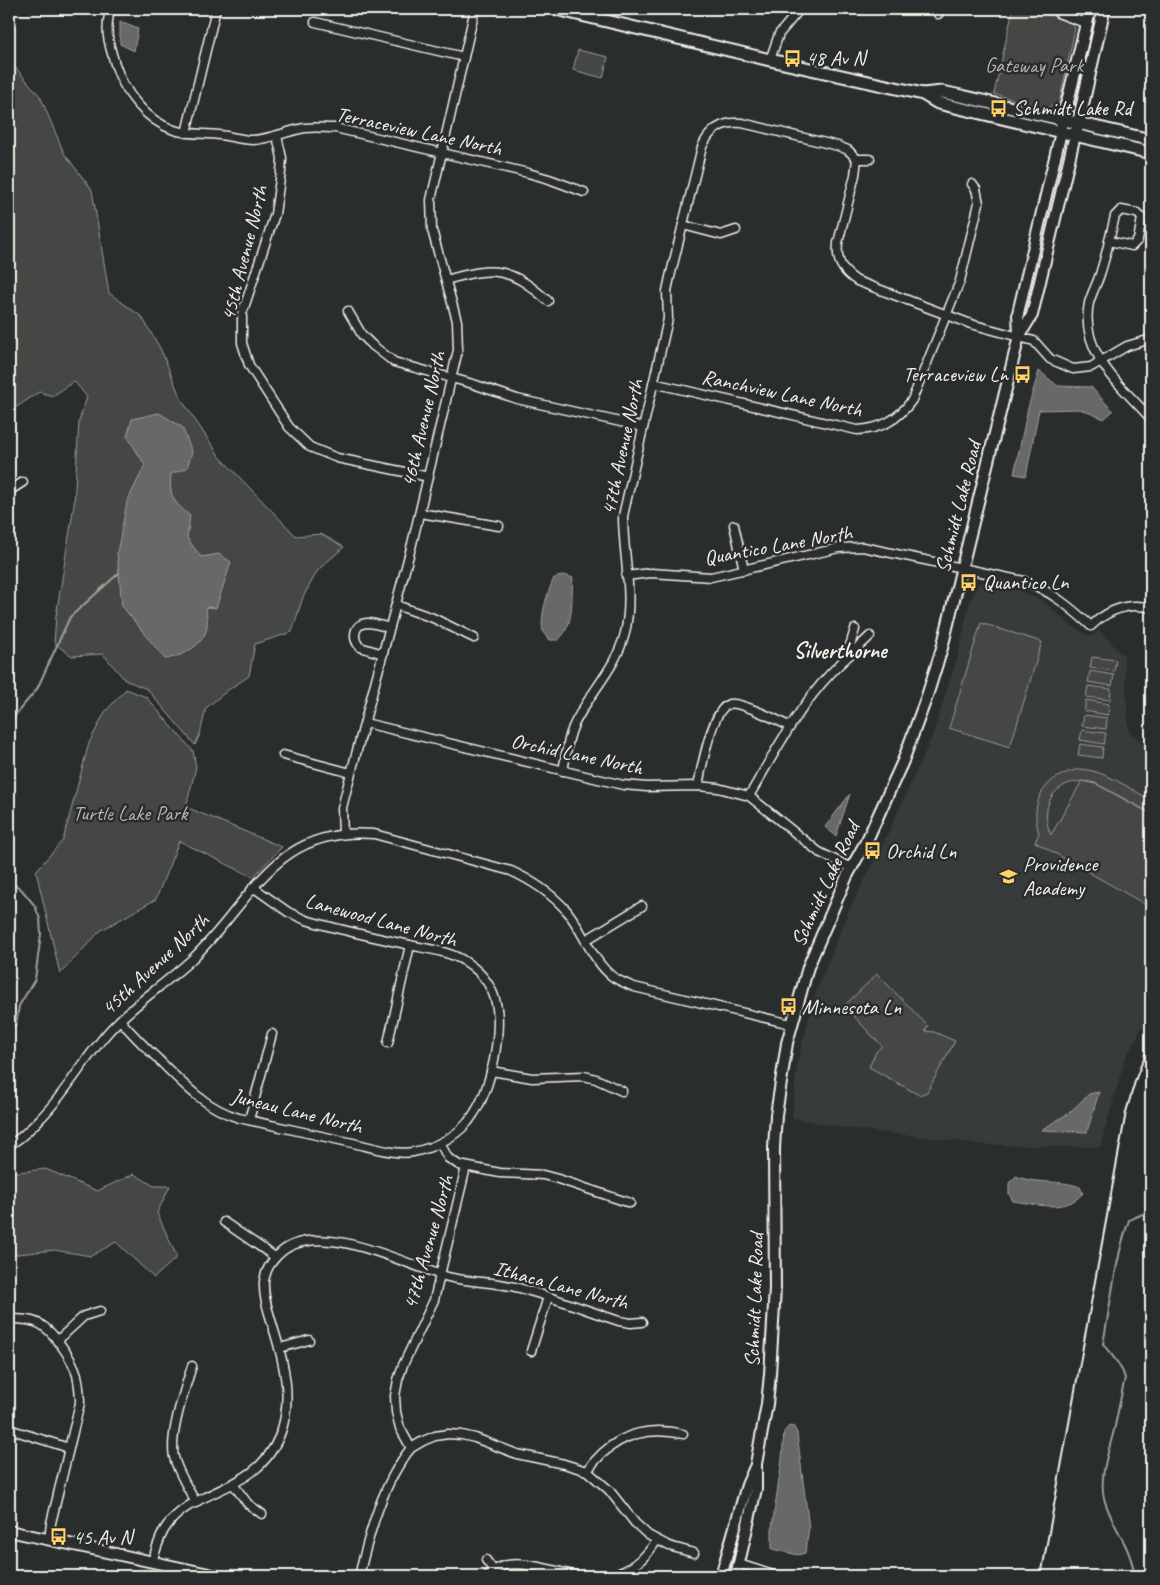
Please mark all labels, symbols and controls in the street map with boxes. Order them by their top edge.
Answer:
place label: 48 Av N [806,45,868,71]
bus stop icon: 48 Av N [782,48,802,68]
park label: Gateway Park [985,52,1084,78]
place label: Schmidt Lake Rd [1013,95,1135,121]
bus stop icon: Schmidt Lake Rd [989,98,1009,118]
street label: Terraceview Lane North [334,101,505,161]
street label: 45th Avenue North [215,182,274,323]
street label: 46th Avenue North [395,348,451,489]
place label: Terraceview Ln [903,361,1010,387]
street label: Ranchview Lane North [700,363,865,423]
bus stop icon: Terraceview Ln [1012,364,1032,384]
street label: 47th Avenue North [595,376,649,517]
street label: Schmidt Lake Road [929,435,988,575]
street label: Quantico Lane North [702,519,855,571]
place label: Quantico Ln [983,569,1069,595]
bus stop icon: Quantico Ln [959,572,979,592]
district label: Silverthorne [794,637,889,665]
street label: Orchid Lane North [509,727,647,781]
park label: Turtle Lake Park [72,800,189,826]
street label: Schmidt Lake Road [785,814,867,950]
place label: Orchid Ln [886,838,957,864]
bus stop icon: Orchid Ln [862,841,882,861]
place label: Providence Academy [1023,851,1099,901]
school or university icon: Providence Academy [999,866,1019,886]
street label: Lanewood Lane North [302,887,461,953]
street label: 45th Avenue North [96,907,215,1021]
place label: Minnesota Ln [802,994,902,1020]
bus stop icon: Minnesota Ln [778,997,798,1017]
street label: Juneau Lane North [228,1082,366,1140]
street label: 47th Avenue North [396,1171,460,1312]
street label: Schmidt Lake Road [739,1229,769,1368]
street label: Ithaca Lane North [491,1255,632,1316]
place label: 45 Av N [73,1524,135,1550]
bus stop icon: 45 Av N [49,1527,69,1547]

